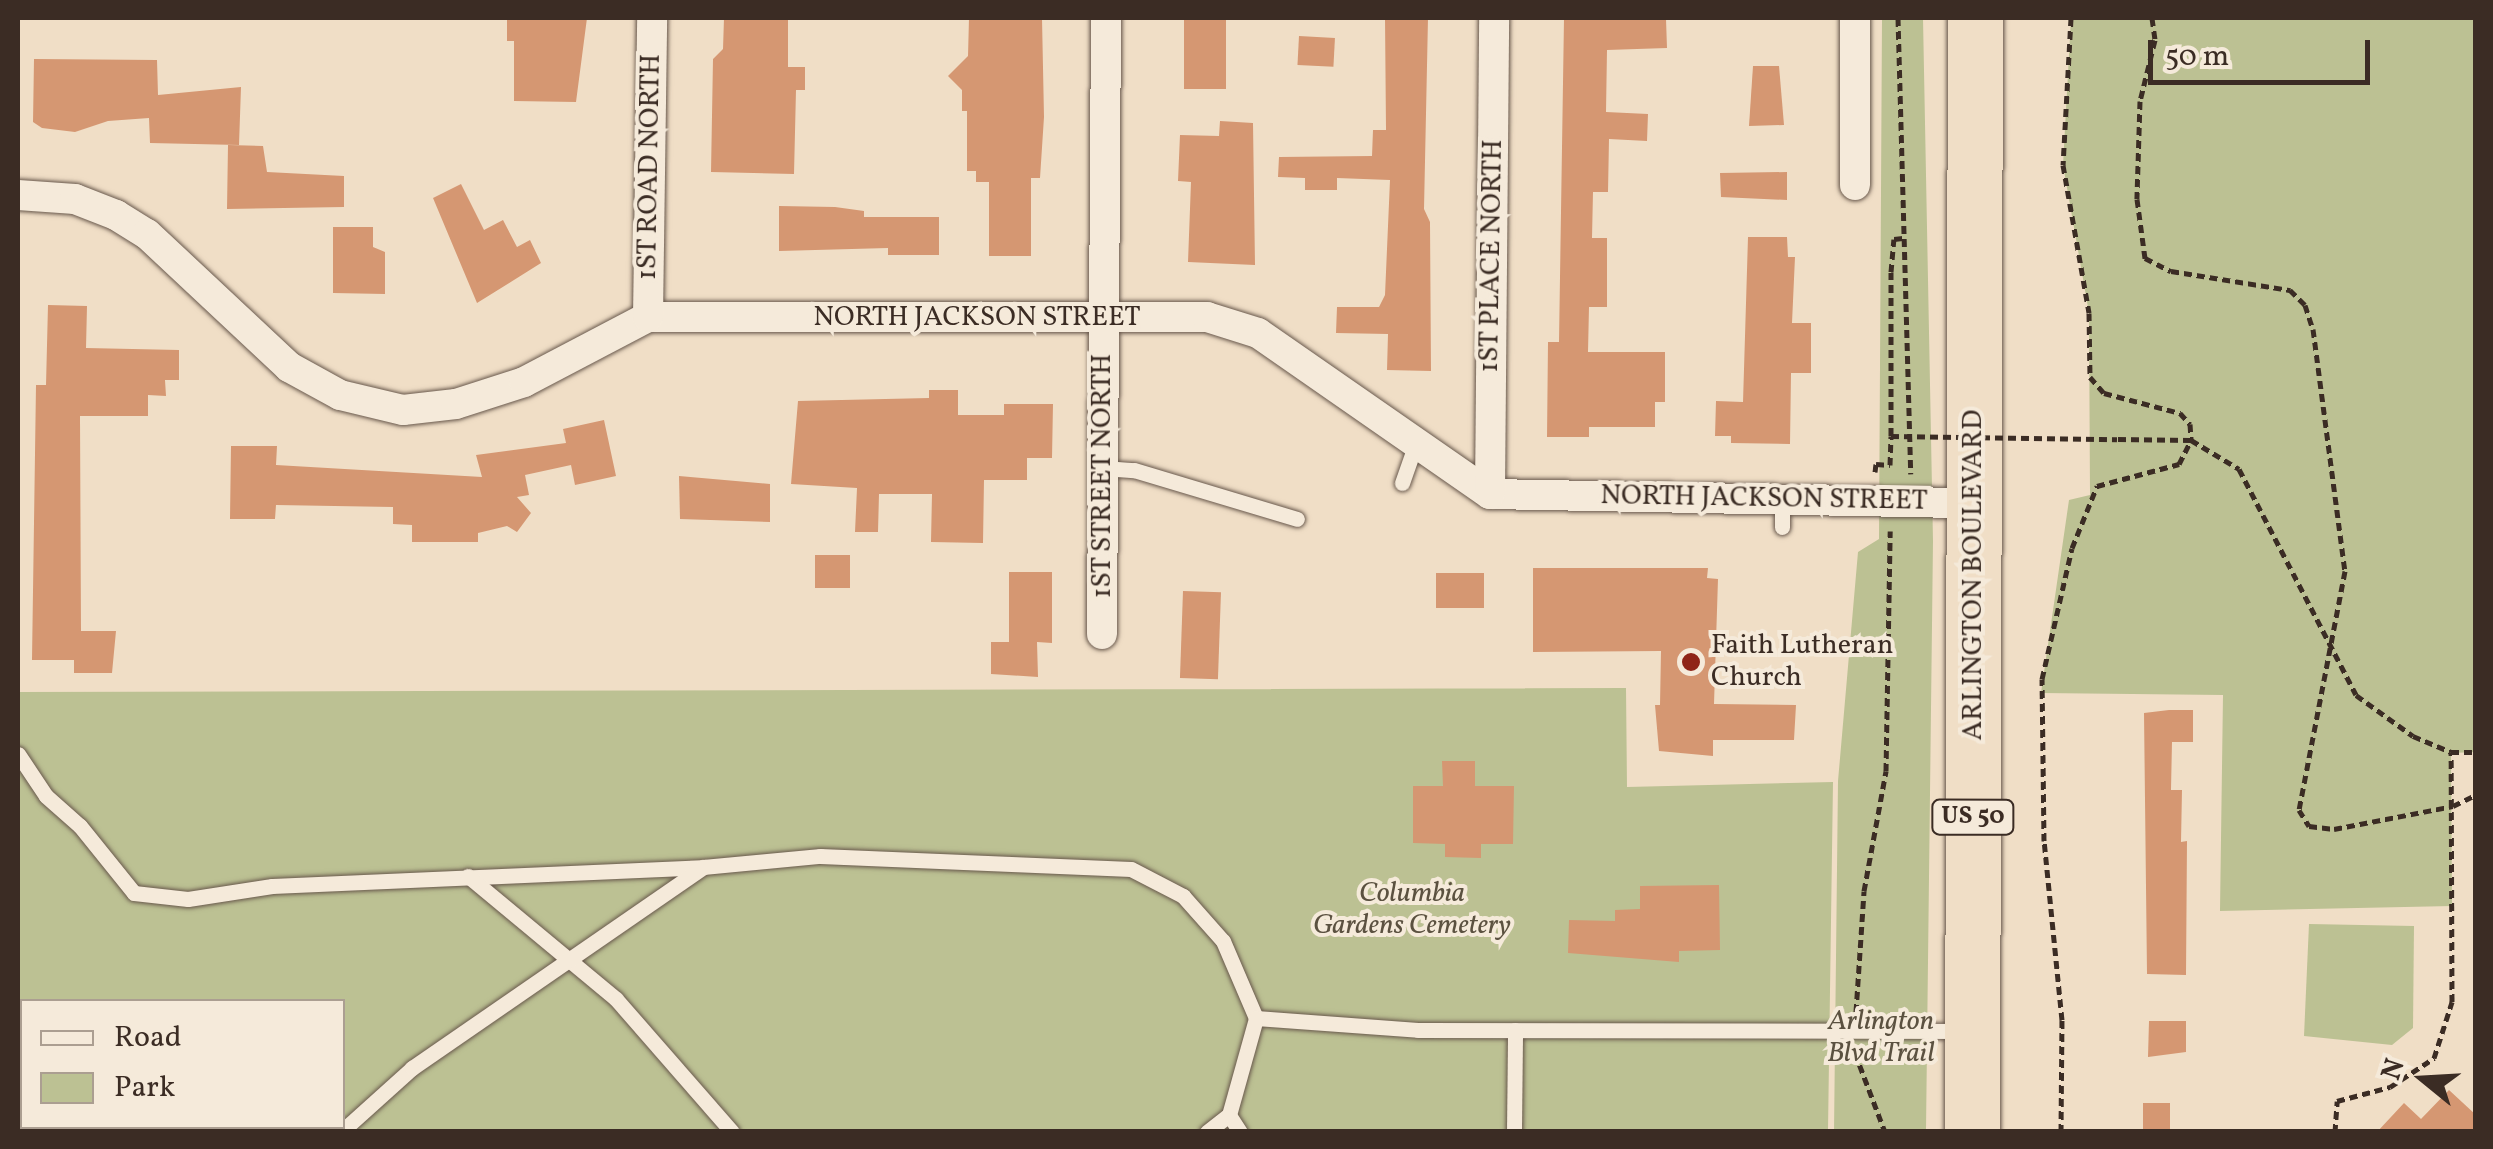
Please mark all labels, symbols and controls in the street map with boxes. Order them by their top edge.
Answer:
scale bar [2153,20,2376,82]
text: 50 m [2165,36,2229,78]
street label: 1ST ROAD NORTH [631,53,669,281]
street label: 1ST PLACE NORTH [1473,139,1511,373]
street label: NORTH JACKSON STREET [813,301,1141,335]
street label: 1ST STREET NORTH [1086,353,1120,599]
street label: ARLINGTON BOULEVARD [1957,409,1991,741]
street label: NORTH JACKSON STREET [1600,479,1928,519]
place label: Faith Lutheran Church [1711,629,1893,695]
marker: Faith Lutheran Church [1680,651,1702,673]
road number: US 50 [1930,797,2016,837]
park label: Columbia Gardens Cemetery [1313,877,1511,943]
legend [20,999,345,1129]
park label: Arlington Blvd Trail [1827,1005,1935,1071]
text: Road [114,1017,182,1059]
north arrow [2373,1029,2473,1129]
text: N [2372,1054,2416,1085]
text: Park [114,1067,175,1109]

